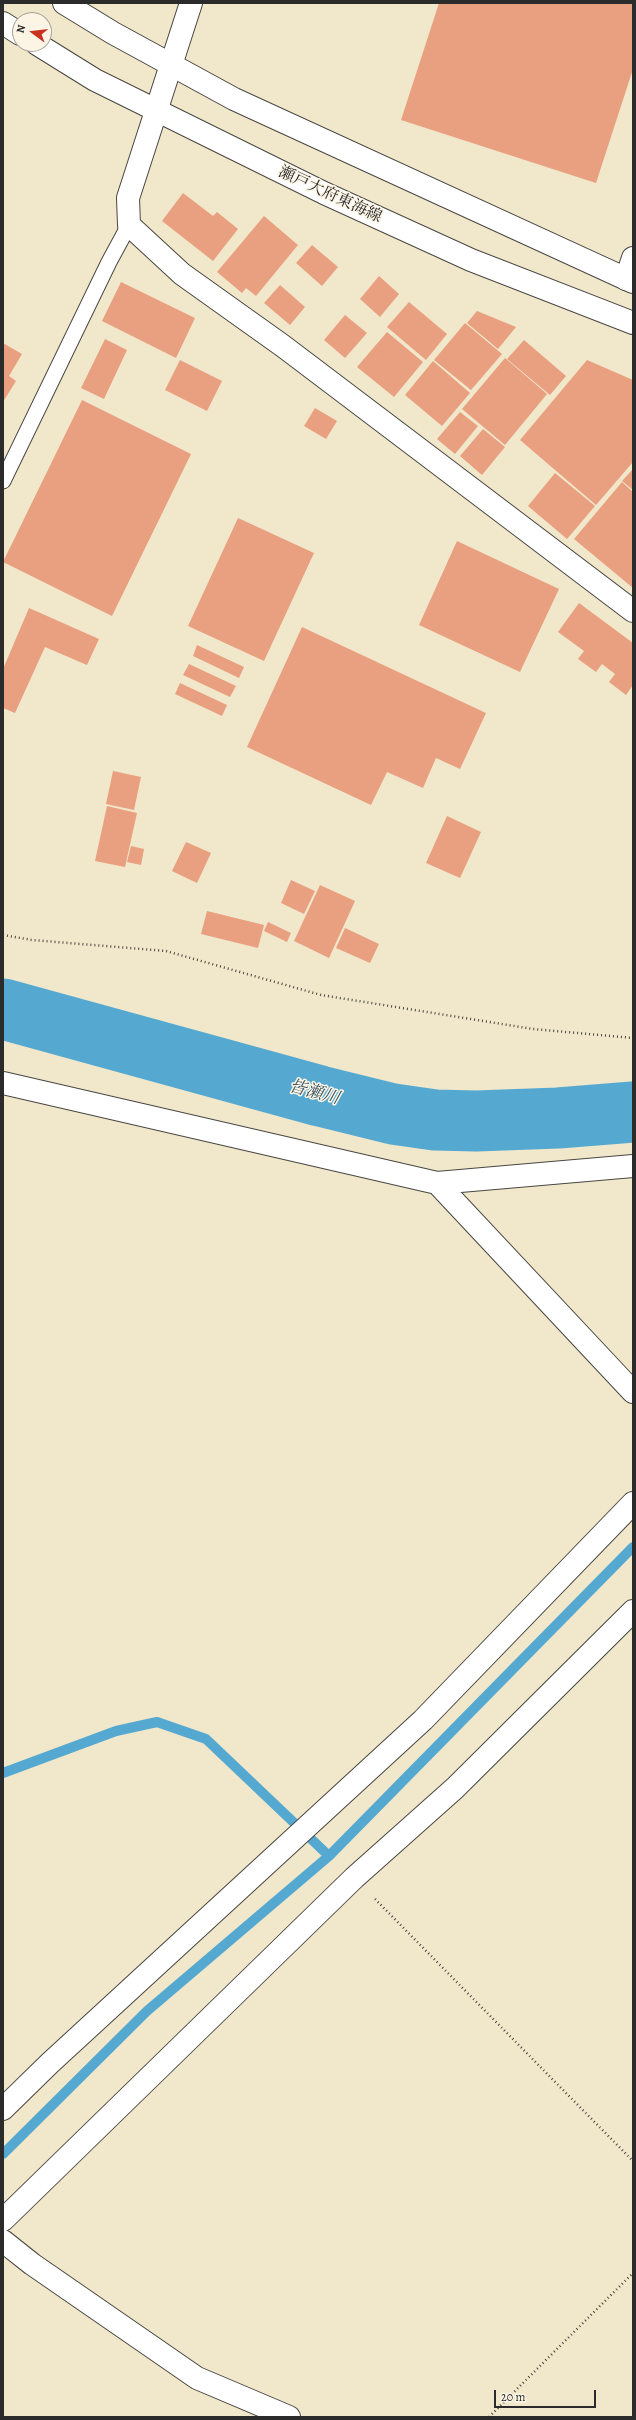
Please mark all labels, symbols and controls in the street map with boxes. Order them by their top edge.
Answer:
north arrow [12,12,52,52]
text: N [13,23,29,35]
street label: 瀬戸大府東海線 [275,163,385,227]
water label: 皆瀬川 [287,1077,341,1109]
scale bar [496,2382,598,2408]
text: 20 m [501,2389,525,2405]

